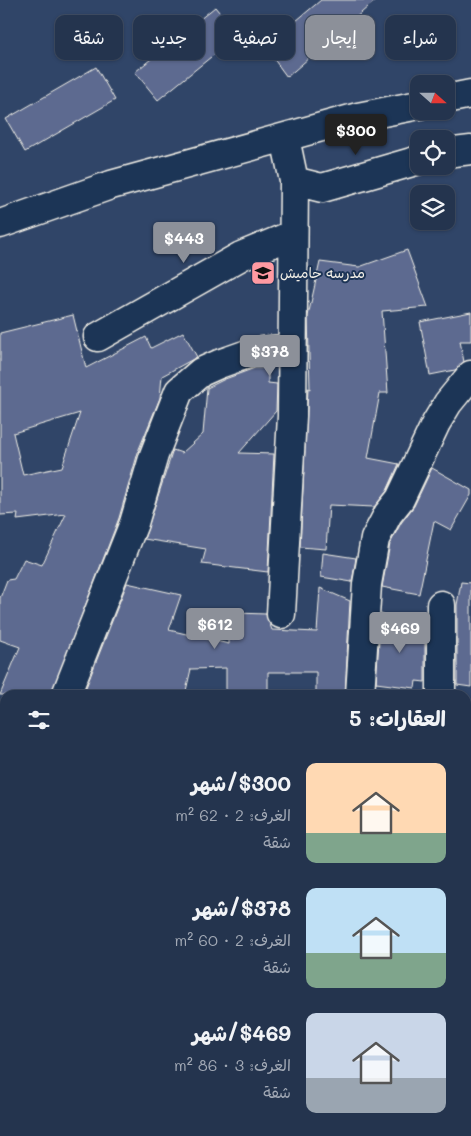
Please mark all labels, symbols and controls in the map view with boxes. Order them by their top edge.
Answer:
chip: شقة [55,15,123,60]
chip: جديد [133,15,205,60]
chip: تصفية [215,15,295,60]
chip: إيجار [305,15,375,60]
chip: شراء [385,15,456,60]
north arrow [410,75,455,120]
map controls [410,75,455,230]
pin: $300 [326,114,386,156]
text: $300 [336,119,376,140]
button: locate [410,130,455,175]
button: layers [410,185,455,230]
pin: $443 [154,222,214,264]
text: $443 [164,227,204,248]
school or university icon: مدرسه حاميش [250,260,276,286]
place label: مدرسه حاميش [280,263,365,282]
pin: $378 [240,334,300,377]
text: $378 [251,340,289,361]
pin: $612 [185,608,245,650]
pin: $469 [370,612,430,654]
text: $612 [197,613,233,634]
text: $469 [380,617,420,638]
text: العقارات: 5 [349,704,446,731]
icon: filters [25,706,53,734]
text: $300/شهر [191,769,291,796]
icon: home [346,783,406,843]
text: الغرف: 2 · 62 m² [175,804,291,825]
text: شقة [263,831,291,852]
text: $378/شهر [194,894,291,921]
icon: home [346,908,406,968]
text: الغرف: 2 · 60 m² [174,929,291,950]
text: شقة [263,956,291,977]
text: $469/شهر [192,1019,291,1046]
icon: home [346,1033,406,1093]
text: الغرف: 3 · 86 m² [174,1054,291,1075]
text: شقة [263,1081,291,1102]

